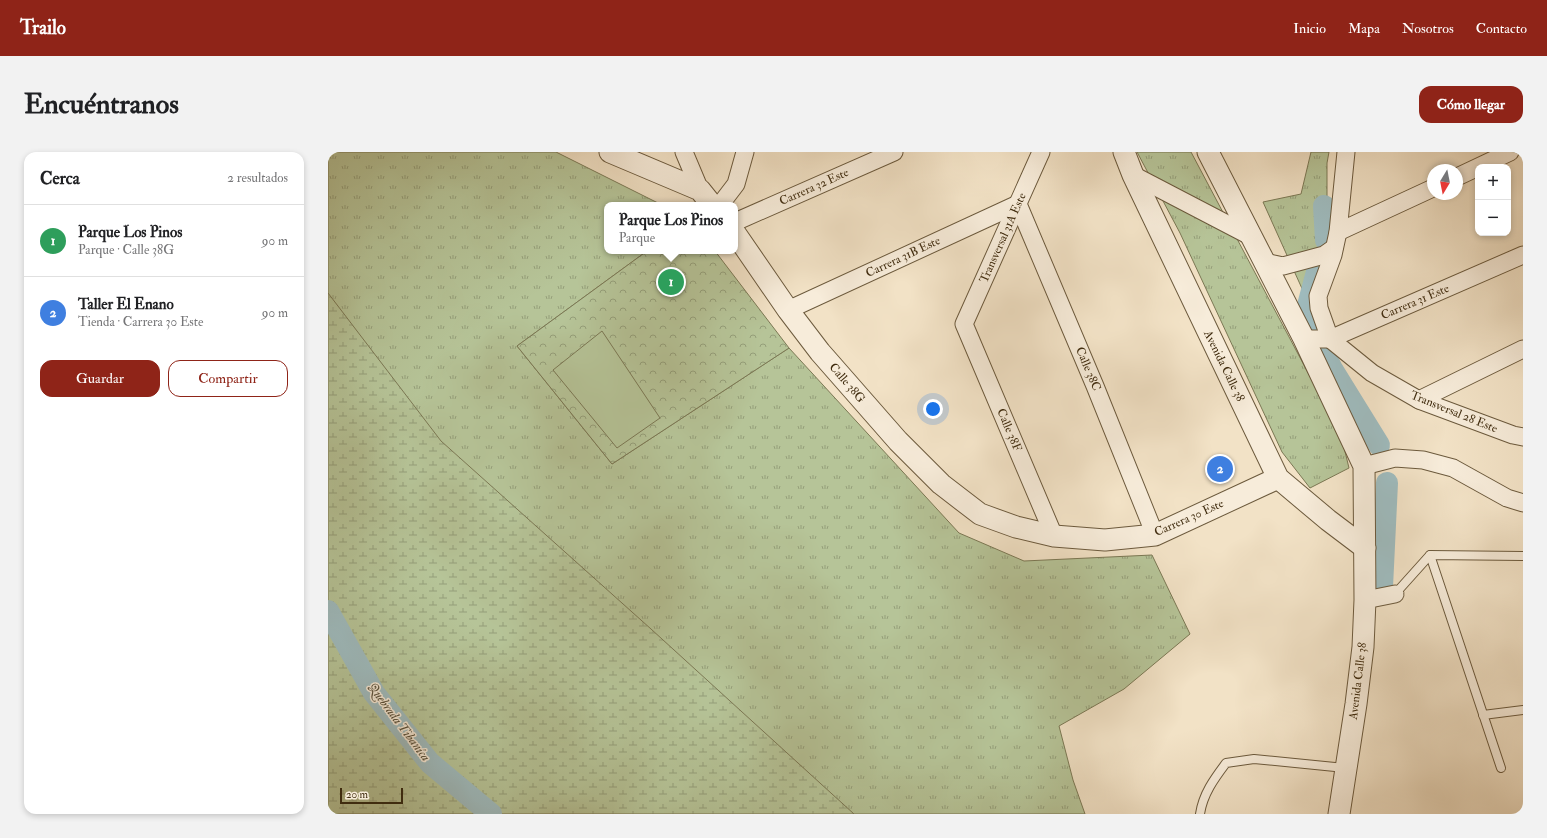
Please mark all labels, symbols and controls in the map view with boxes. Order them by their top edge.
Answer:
text: Trailo [20,16,66,40]
text: Inicio [1293,20,1326,37]
text: Mapa [1348,20,1380,37]
text: Nosotros [1402,20,1454,37]
text: Contacto [1476,20,1527,37]
button: Cómo llegar [1419,86,1523,123]
text: Encuéntranos [24,87,179,122]
north arrow [1427,164,1463,200]
map controls [1475,164,1511,236]
button: + [1475,164,1511,200]
street label: Carrera 32 Este [777,165,851,209]
text: Cerca [40,168,80,189]
text: 2 resultados [227,170,288,186]
street label: Transversal 31A Este [976,191,1030,285]
button: − [1475,200,1511,236]
popup [604,202,738,254]
text: Parque Los Pinos [619,211,723,230]
text: Parque Los Pinos [78,223,182,242]
text: Parque [619,230,655,246]
text: 1 [51,233,55,249]
text: 90 m [262,233,288,249]
street label: Carrera 31B Este [863,233,943,281]
text: Parque · Calle 38G [78,242,174,258]
pin: 1 [658,267,684,297]
street label: Carrera 31 Este [1379,281,1451,323]
text: Taller El Enano [78,295,174,314]
text: 2 [50,305,56,321]
text: 90 m [262,305,288,321]
text: Tienda · Carrera 30 Este [78,314,203,330]
street label: Avenida Calle 38 [1200,327,1248,405]
street label: Calle 38C [1072,345,1104,393]
button: Guardar [40,360,160,397]
button: Compartir [168,360,288,397]
street label: Calle 38G [826,360,868,406]
street label: Transversal 28 Este [1408,388,1500,436]
your location [923,399,943,419]
street label: Calle 38F [993,406,1025,454]
pin: 2 [1207,454,1233,484]
street label: Carrera 30 Este [1152,496,1226,540]
street label: Avenida Calle 38 [1346,641,1370,721]
water label: Quebrada Tibaníca [363,679,434,765]
scale bar [340,786,403,805]
text: 20 m [346,788,368,801]

